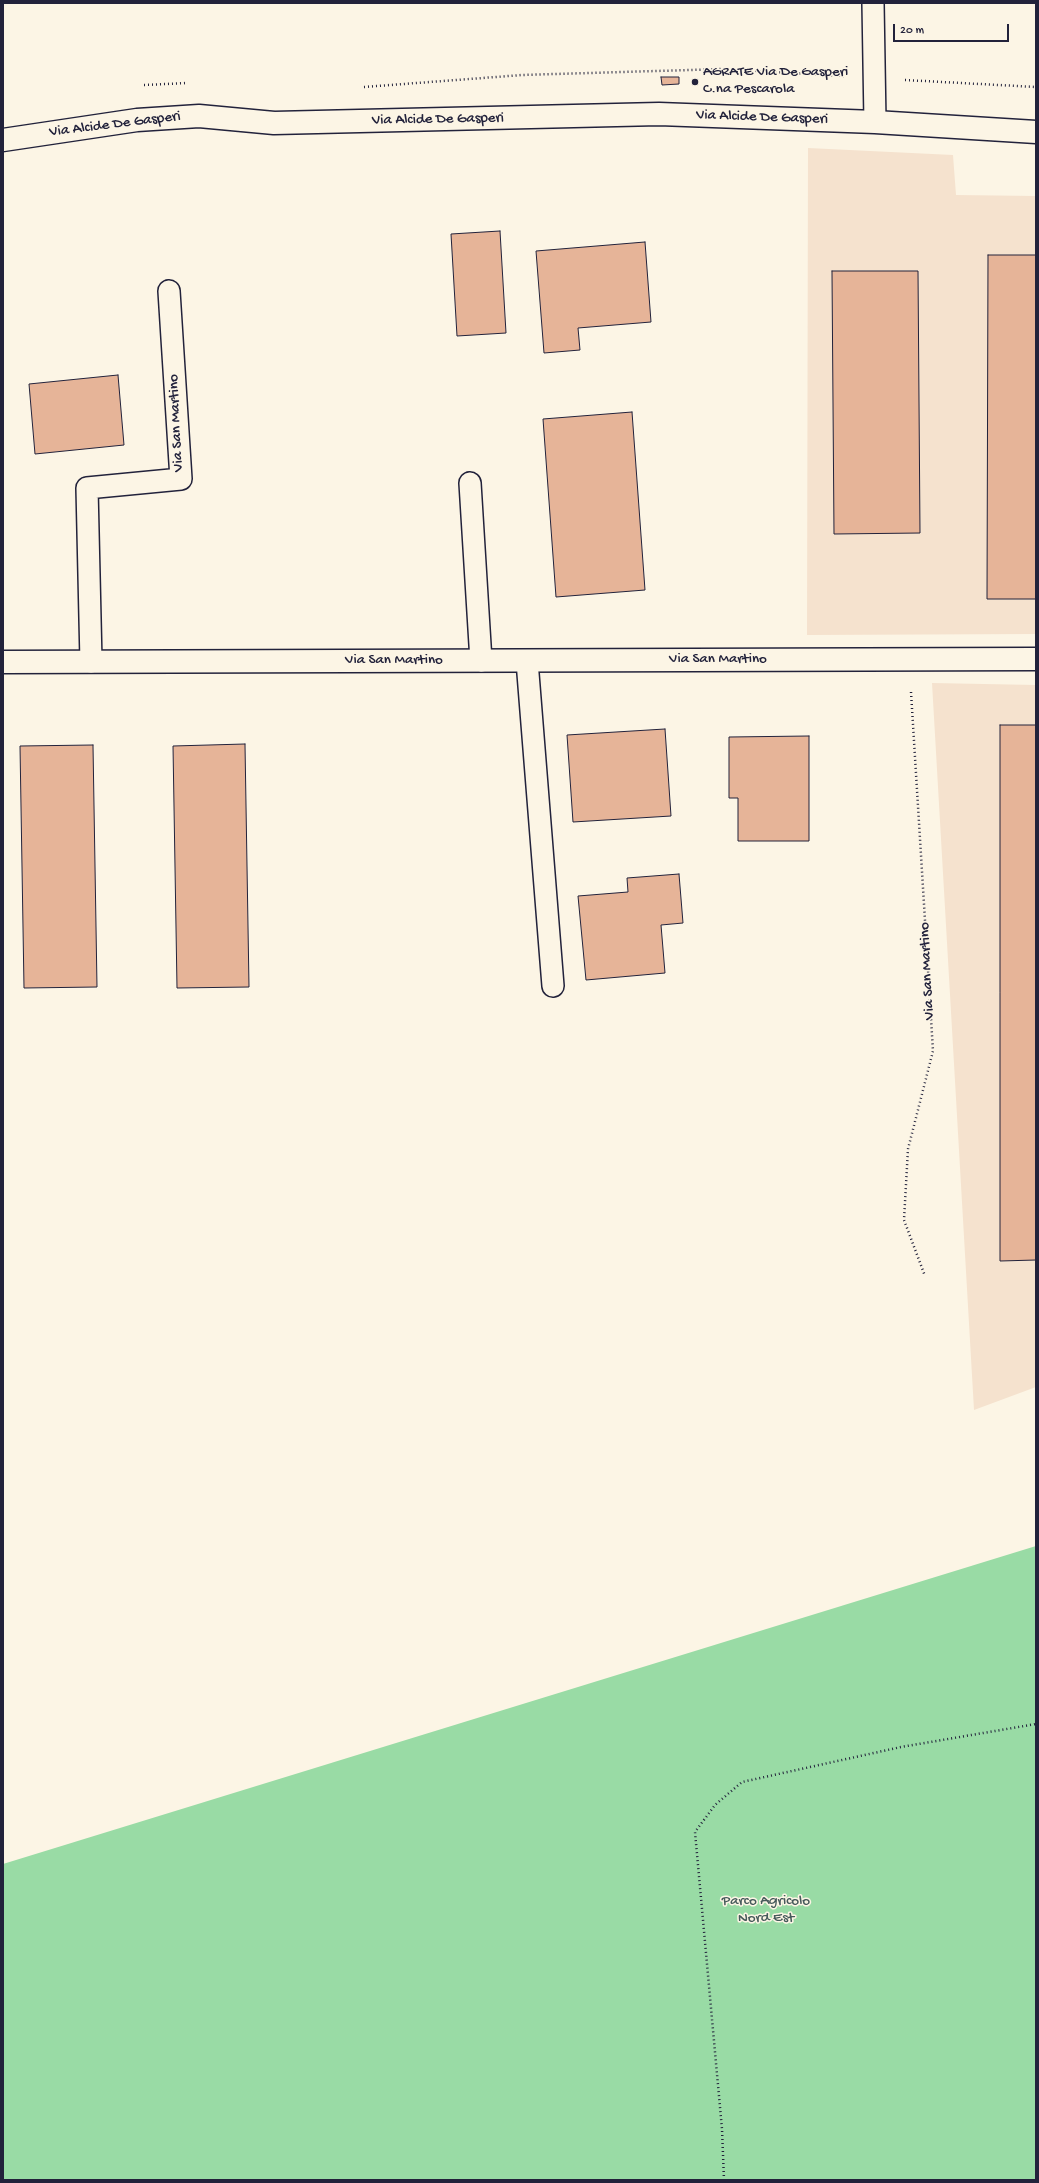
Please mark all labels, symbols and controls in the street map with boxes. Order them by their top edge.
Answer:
scale bar [895,16,1011,42]
text: 20 m [900,24,924,38]
place label: AGRATE Via De Gasperi C.na Pescarola [703,64,848,99]
marker: AGRATE Via De Gasperi C.na Pescarola [690,77,700,87]
street label: Via Alcide De Gasperi [696,107,828,129]
street label: Via Alcide De Gasperi [48,108,182,142]
street label: Via Alcide De Gasperi [372,110,504,130]
street label: Via San Martino [165,374,189,472]
street label: Via San Martino [669,651,767,669]
street label: Via San Martino [345,652,443,670]
street label: Via San Martino [916,922,940,1020]
park label: Parco Agricolo Nord Est [722,1893,810,1928]

